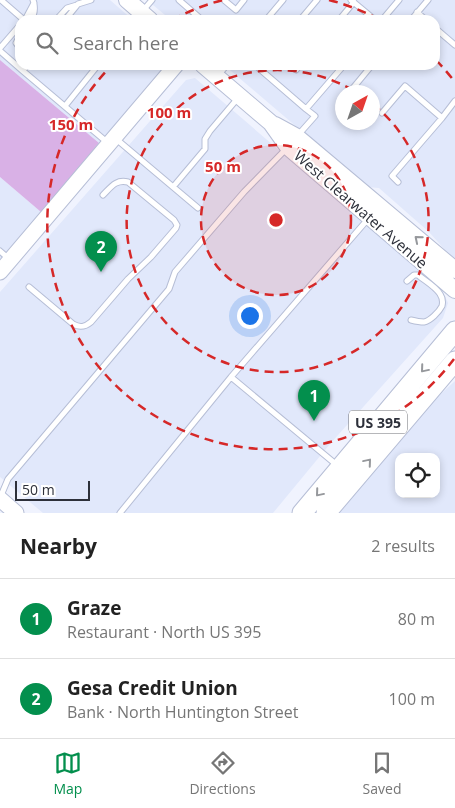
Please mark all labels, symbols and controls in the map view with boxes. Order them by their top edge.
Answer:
search box [15,15,440,70]
icon: search [33,29,61,57]
text: Search here [73,30,179,56]
north arrow [335,85,380,130]
text: 100 m [147,102,191,122]
text: 150 m [49,114,93,134]
street label: West Clearwater Avenue [290,145,432,273]
text: 50 m [205,156,241,176]
centre of rings [267,211,285,229]
pin: 2 [85,231,117,272]
one-way arrow [414,236,423,245]
your location [237,303,263,329]
one-way arrow [420,363,429,372]
pin: 1 [298,380,330,421]
road number: US 395 [349,411,407,434]
map controls [395,453,440,498]
button: locate [395,453,440,498]
one-way arrow [363,459,372,468]
scale bar [15,478,90,501]
text: 50 m [22,480,55,499]
one-way arrow [316,487,324,496]
text: Nearby [20,532,97,560]
text: 2 results [371,535,435,557]
text: Graze [67,595,121,621]
text: 1 [31,608,41,630]
text: 80 m [398,608,435,630]
text: Restaurant · North US 395 [67,621,261,643]
text: Gesa Credit Union [67,675,238,701]
text: 2 [31,688,41,710]
text: 100 m [389,688,435,710]
text: Bank · North Huntington Street [67,701,299,723]
tab: Map [53,749,82,798]
tab: Directions [189,749,256,798]
tab: Saved [363,749,401,798]

